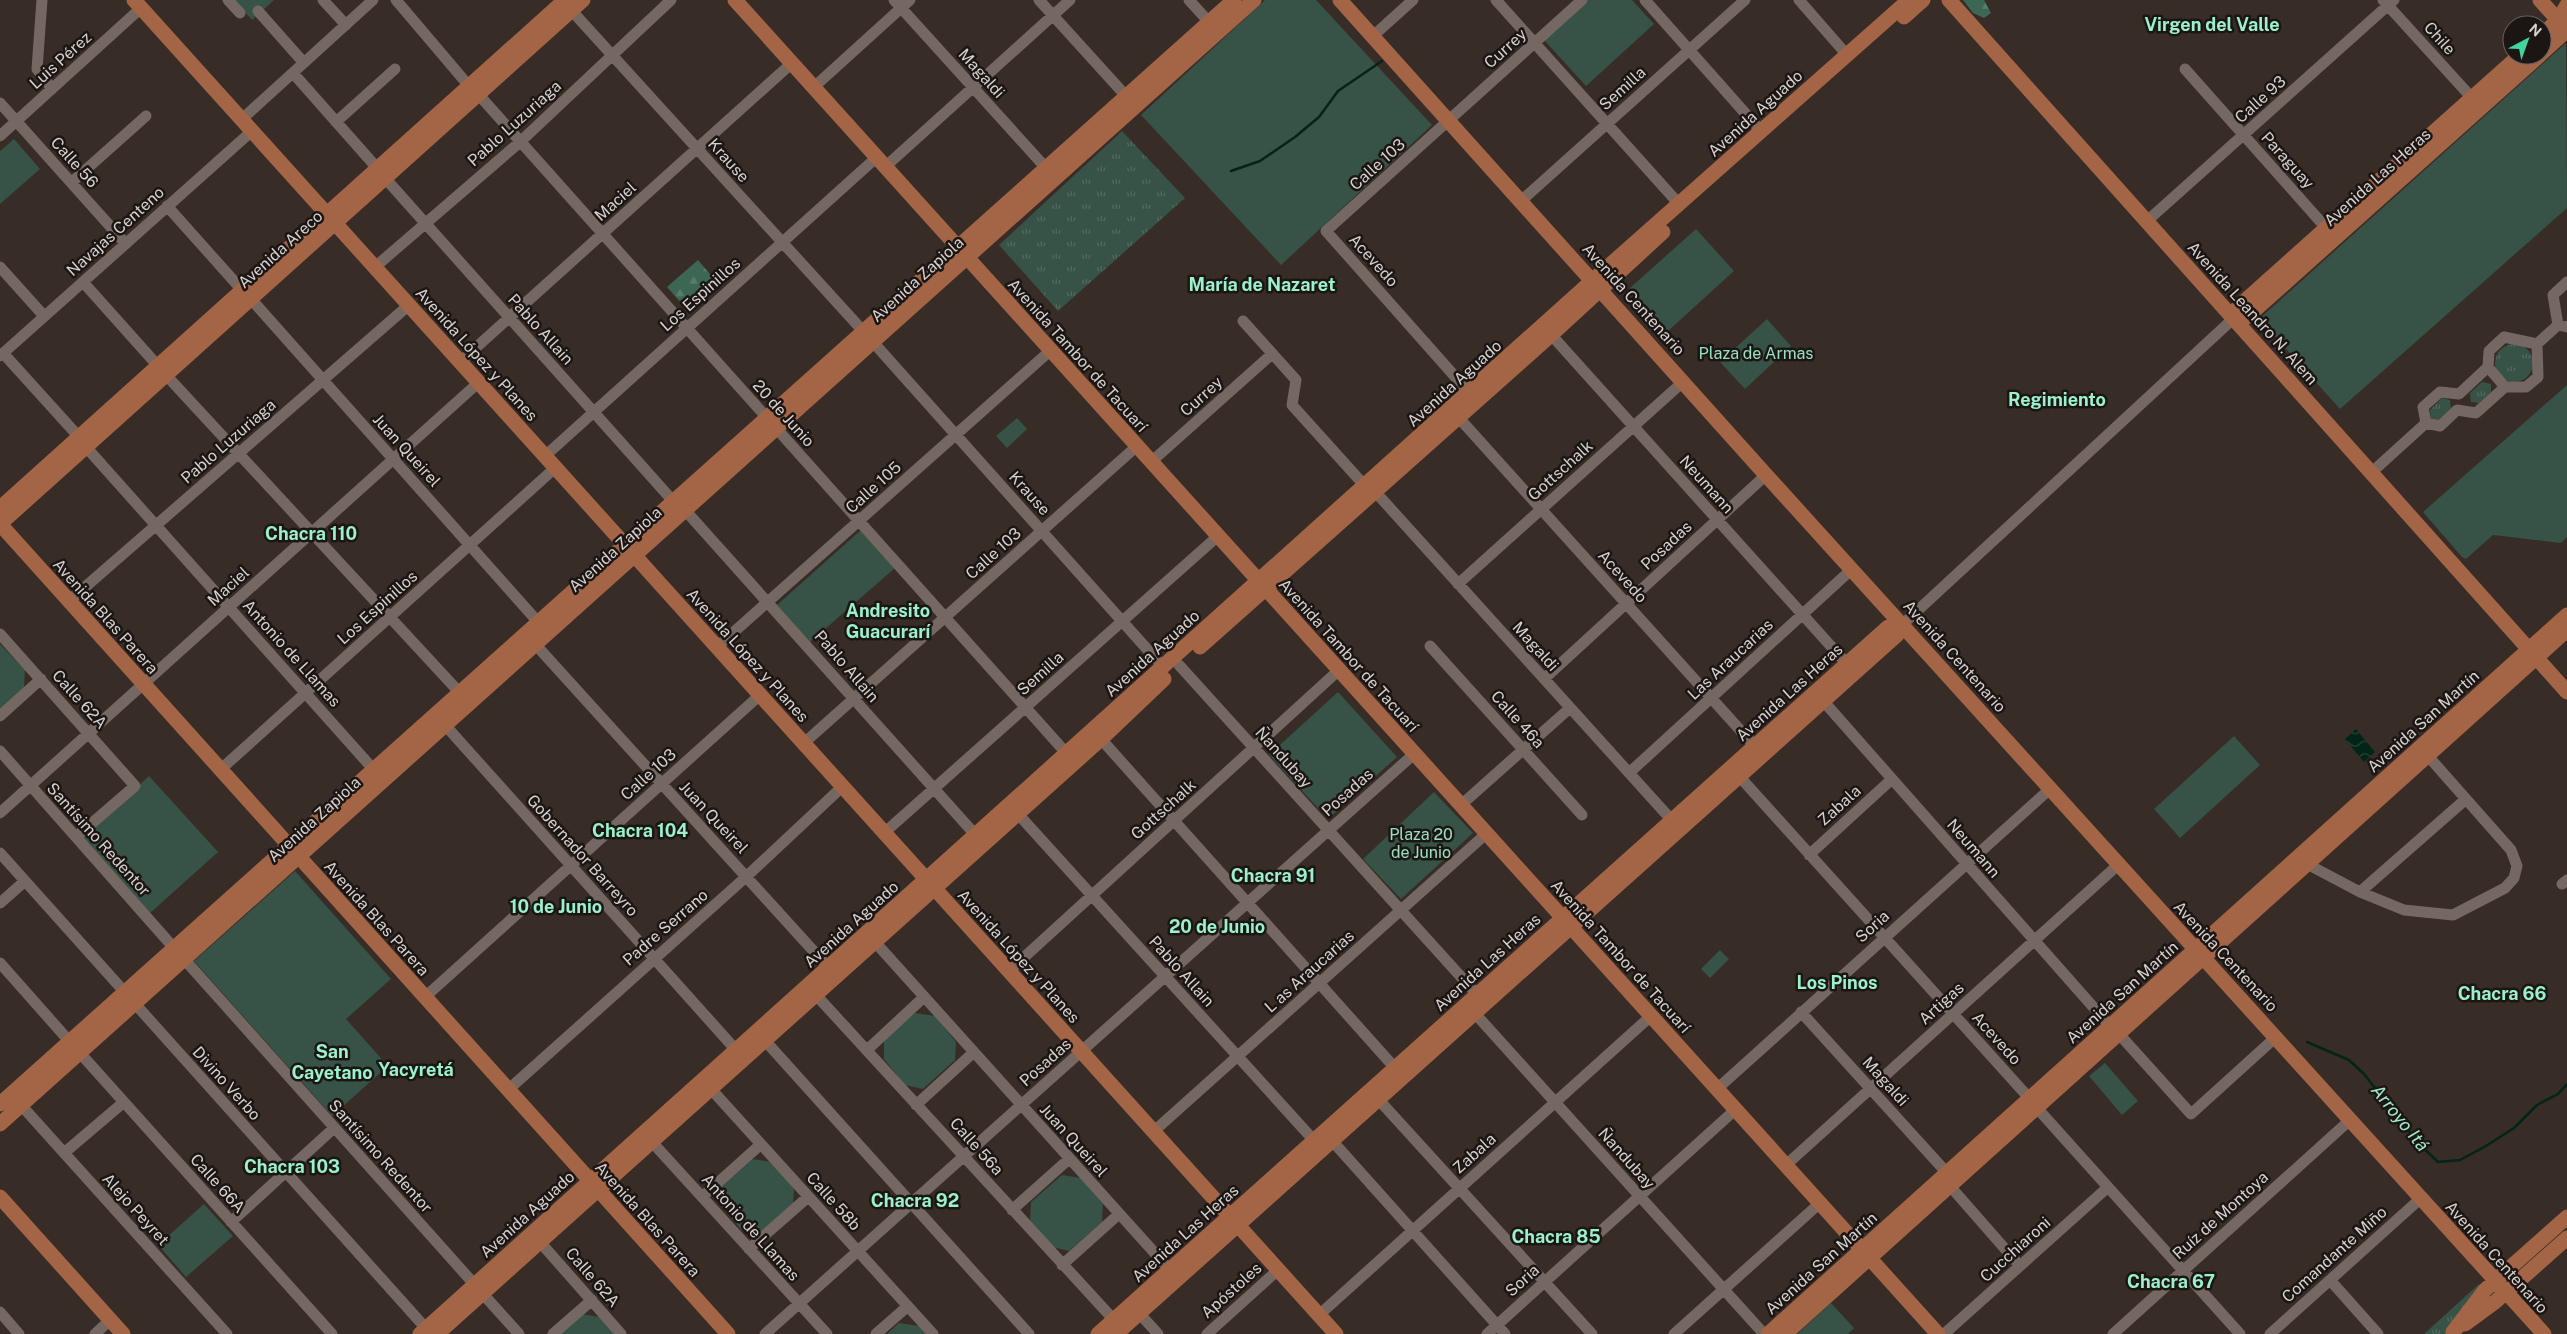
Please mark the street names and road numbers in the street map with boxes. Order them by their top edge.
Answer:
street label: Chile [2420,18,2459,59]
street label: Currey [1480,24,1531,72]
street label: Luis Pérez [26,28,95,93]
street label: Magaldi [955,45,1009,102]
street label: Semilla [1595,63,1649,114]
street label: Avenida Aguado [1704,66,1806,161]
street label: Calle 93 [2231,72,2290,127]
street label: Pablo Luzuriaga [464,77,565,170]
street label: Avenida Las Heras [2320,125,2434,230]
street label: Paraguay [2257,128,2318,193]
street label: Calle 56 [47,133,102,192]
street label: Krause [704,135,753,186]
street label: Calle 103 [1346,135,1409,194]
street label: Maciel [591,178,640,225]
street label: Navajas Centeno [63,183,168,280]
street label: Avenida Areco [234,206,326,292]
street label: Acevedo [1345,230,1402,291]
street label: Avenida Zapiola [867,233,968,326]
street label: Avenida Leandro N. Alem [2183,238,2322,389]
street label: Avenida Centenario [1578,239,1689,359]
street label: Los Espinillos [657,254,744,335]
street label: Avenida Tambor de Tacuarí [1004,275,1152,437]
street label: Avenida López y Planes [412,284,542,425]
street label: Pablo Allain [504,290,577,369]
street label: Avenida Aguado [1403,336,1505,431]
street label: Currey [1176,372,1227,420]
street label: 20 de Junio [749,376,819,451]
street label: Pablo Luzuriaga [177,395,279,488]
street label: Juan Queirel [369,410,445,491]
street label: Gottschalk [1524,436,1597,504]
street label: Neumann [1676,451,1738,517]
street label: Calle 105 [842,457,905,517]
street label: Krause [1005,468,1054,519]
street label: Avenida Zapiola [565,503,666,596]
street label: Posadas [1637,517,1696,574]
street label: Calle 103 [962,524,1025,583]
street label: Acevedo [1594,546,1651,607]
street label: Avenida Blas Parera [49,555,162,678]
street label: Maciel [204,563,253,610]
street label: Los Espinillos [334,567,421,648]
street label: Avenida Tambor de Tacuarí [1275,575,1423,737]
street label: Avenida López y Planes [683,585,813,726]
street label: Antonio de Llamas [239,596,345,711]
street label: Avenida Centenario [1899,596,2010,716]
street label: Avenida Aguado [1101,606,1203,701]
street label: Las Araucarias [1684,615,1777,704]
street label: Magaldi [1509,618,1563,675]
street label: Pablo Allain [810,627,883,706]
street label: Avenida Las Heras [1732,640,1846,745]
street label: Semilla [1013,648,1067,699]
street label: Calle 62A [48,666,111,733]
street label: Avenida San Martín [2364,666,2483,777]
street label: Calle 46a [1487,687,1548,752]
street label: Ñandubay [1251,722,1317,792]
street label: Calle 103 [617,745,680,804]
street label: Posadas [1318,764,1377,820]
street label: Avenida Zapiola [264,773,365,866]
street label: Gottschalk [1127,775,1200,843]
street label: Juan Queirel [675,777,752,858]
street label: Santísimo Redentor [43,779,154,900]
street label: Zabala [1814,781,1865,830]
street label: Gobernador Barreyro [523,791,642,920]
street label: Neumann [1943,815,2004,882]
street label: Avenida Blas Parera [320,857,433,980]
street label: Avenida Tambor de Tacuarí [1547,876,1695,1038]
street label: Avenida Aguado [800,877,902,972]
street label: Padre Serrano [619,885,712,970]
street label: Avenida López y Planes [954,886,1084,1027]
street label: Avenida Centenario [2170,897,2282,1016]
street label: Soria [1852,906,1893,946]
street label: Avenida Las Heras [1430,910,1544,1015]
street label: L as Araucarias [1261,926,1358,1017]
street label: Pablo Allain [1145,932,1218,1011]
street label: Avenida San Martín [2063,937,2182,1048]
street label: Artigas [1915,978,1968,1029]
street label: Acevedo [1968,1008,2025,1069]
street label: Posadas [1016,1034,1075,1090]
street label: Divino Verbo [189,1042,265,1124]
street label: Magaldi [1859,1053,1913,1110]
street label: Santísimo Redentor [325,1096,436,1217]
street label: Juan Queirel [1036,1100,1112,1181]
street label: Calle 56a [946,1114,1007,1179]
street label: Ñandubay [1594,1123,1660,1193]
street label: Zabala [1449,1129,1500,1178]
street label: Calle 66A [186,1150,249,1217]
street label: Avenida Blas Parera [591,1158,704,1281]
street label: Avenida Aguado [476,1167,578,1262]
street label: Calle 58b [803,1168,865,1234]
street label: Ruíz de Montoya [2169,1168,2272,1263]
street label: Alejo Peyret [98,1169,173,1249]
street label: Antonio de Llamas [698,1170,804,1285]
street label: Avenida Las Heras [1128,1181,1242,1286]
street label: Avenida Centenario [2441,1197,2552,1317]
street label: Comandante Miño [2278,1202,2391,1306]
street label: Avenida San Martín [1762,1208,1881,1319]
street label: Cucchiaroni [1976,1213,2054,1286]
street label: Calle 62A [562,1244,624,1311]
street label: Apóstoles [1197,1258,1265,1322]
street label: Soria [1502,1260,1543,1300]

